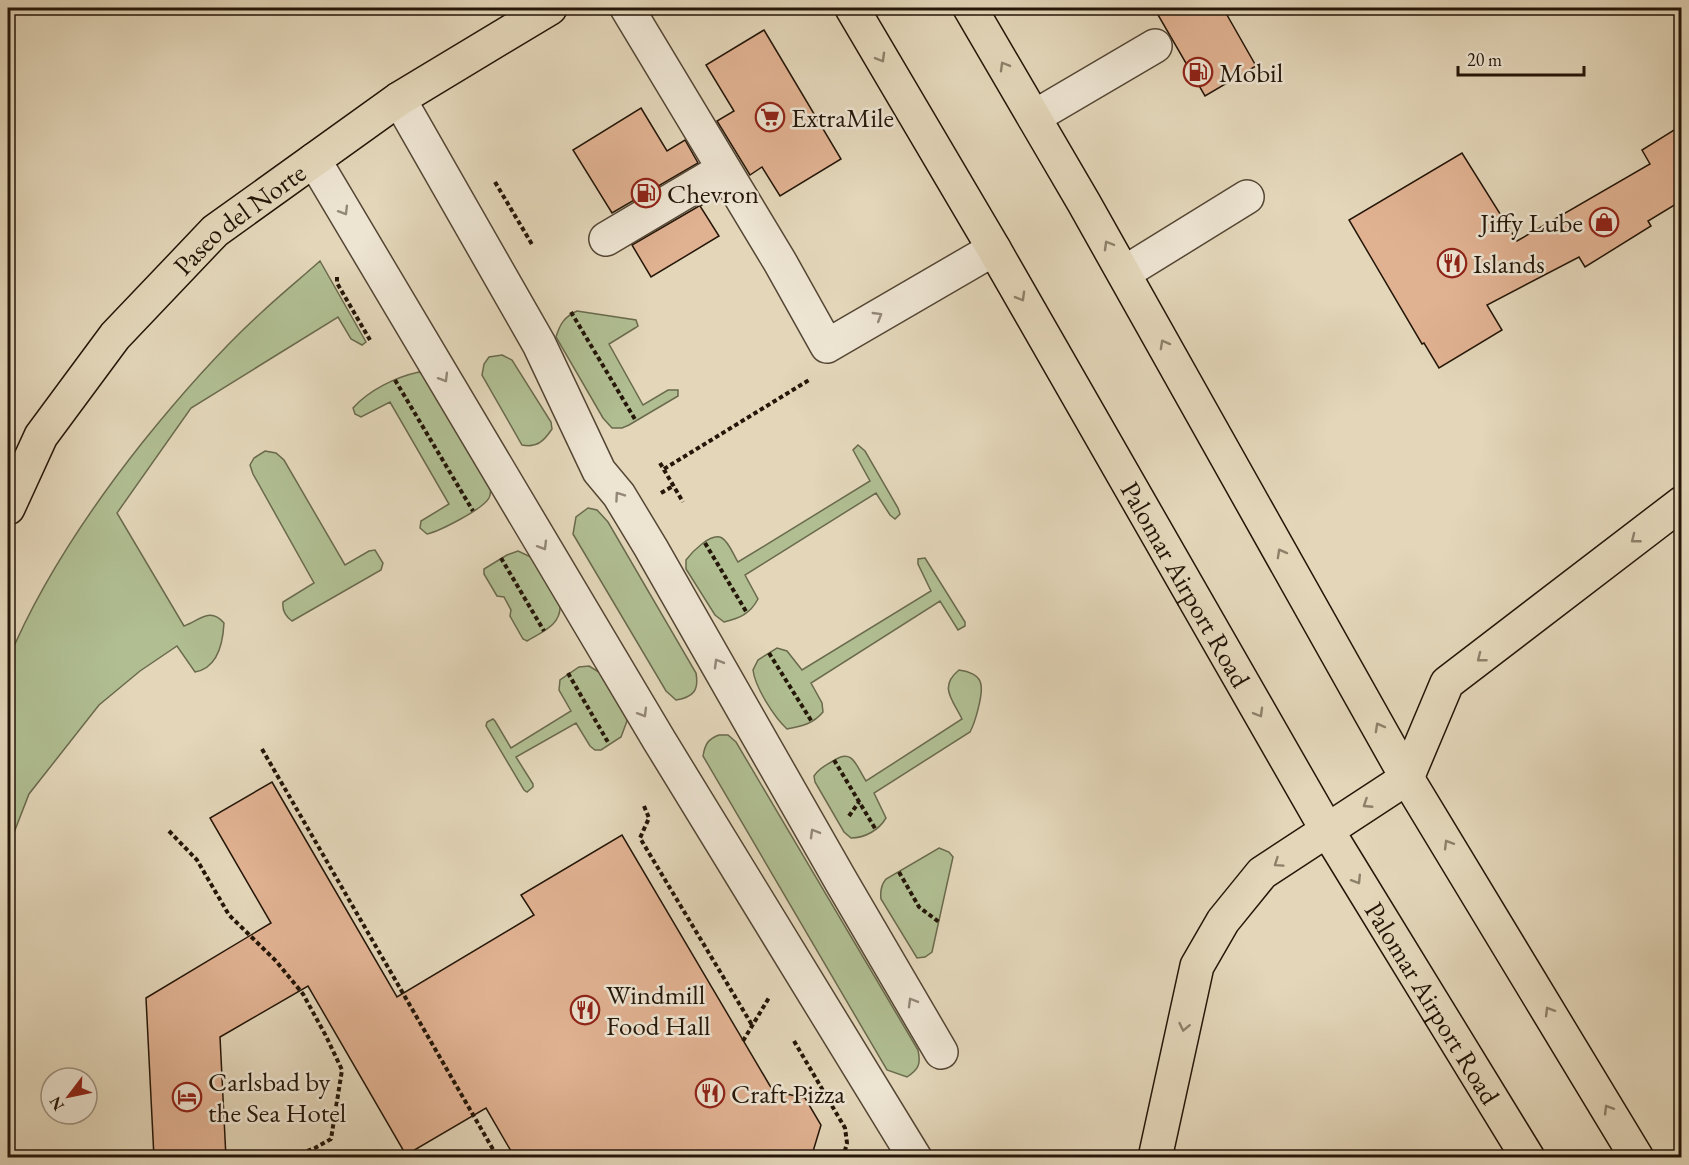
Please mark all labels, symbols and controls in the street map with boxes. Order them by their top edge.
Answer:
scale bar [1458,39,1584,77]
text: 20 m [1467,48,1502,71]
one-way arrow [874,52,886,62]
place label: Mobil [1219,55,1283,90]
fuel station icon: Mobil [1182,56,1214,88]
one-way arrow [1000,62,1012,73]
place label: ExtraMile [791,100,894,135]
supermarket icon: ExtraMile [754,101,786,133]
street label: Paseo del Norte [165,154,312,282]
place label: Chevron [667,176,759,211]
fuel station icon: Chevron [630,177,662,209]
one-way arrow [336,205,348,215]
place label: Jiffy Lube [1478,205,1583,240]
shop icon: Jiffy Lube [1588,206,1620,238]
one-way arrow [1103,241,1115,251]
place label: Islands [1473,246,1545,281]
restaurant icon: Islands [1436,247,1468,279]
one-way arrow [1014,291,1026,301]
one-way arrow [872,312,882,324]
one-way arrow [1160,340,1171,350]
one-way arrow [436,372,448,382]
street label: Palomar Airport Road [1113,475,1259,694]
one-way arrow [615,491,626,502]
one-way arrow [1631,531,1642,542]
one-way arrow [536,540,548,550]
one-way arrow [1277,549,1289,559]
one-way arrow [1476,650,1487,661]
one-way arrow [714,659,725,669]
one-way arrow [636,707,648,717]
one-way arrow [1252,707,1263,717]
one-way arrow [1374,723,1386,733]
one-way arrow [1363,797,1374,808]
one-way arrow [810,829,821,839]
one-way arrow [1444,840,1455,851]
one-way arrow [1274,856,1285,867]
one-way arrow [1350,874,1362,884]
street label: Palomar Airport Road [1357,895,1508,1111]
place label: Windmill Food Hall [606,977,710,1043]
restaurant icon: Windmill Food Hall [569,994,601,1026]
one-way arrow [907,998,919,1008]
one-way arrow [1545,1007,1557,1017]
one-way arrow [1178,1022,1191,1032]
place label: Carlsbad by the Sea Hotel [208,1064,346,1130]
north arrow [39,1066,99,1126]
place label: Craft Pizza [731,1076,845,1111]
restaurant icon: Craft Pizza [694,1077,726,1109]
hotel icon: Carlsbad by the Sea Hotel [171,1081,203,1113]
text: N [44,1093,69,1115]
one-way arrow [1604,1105,1616,1115]

